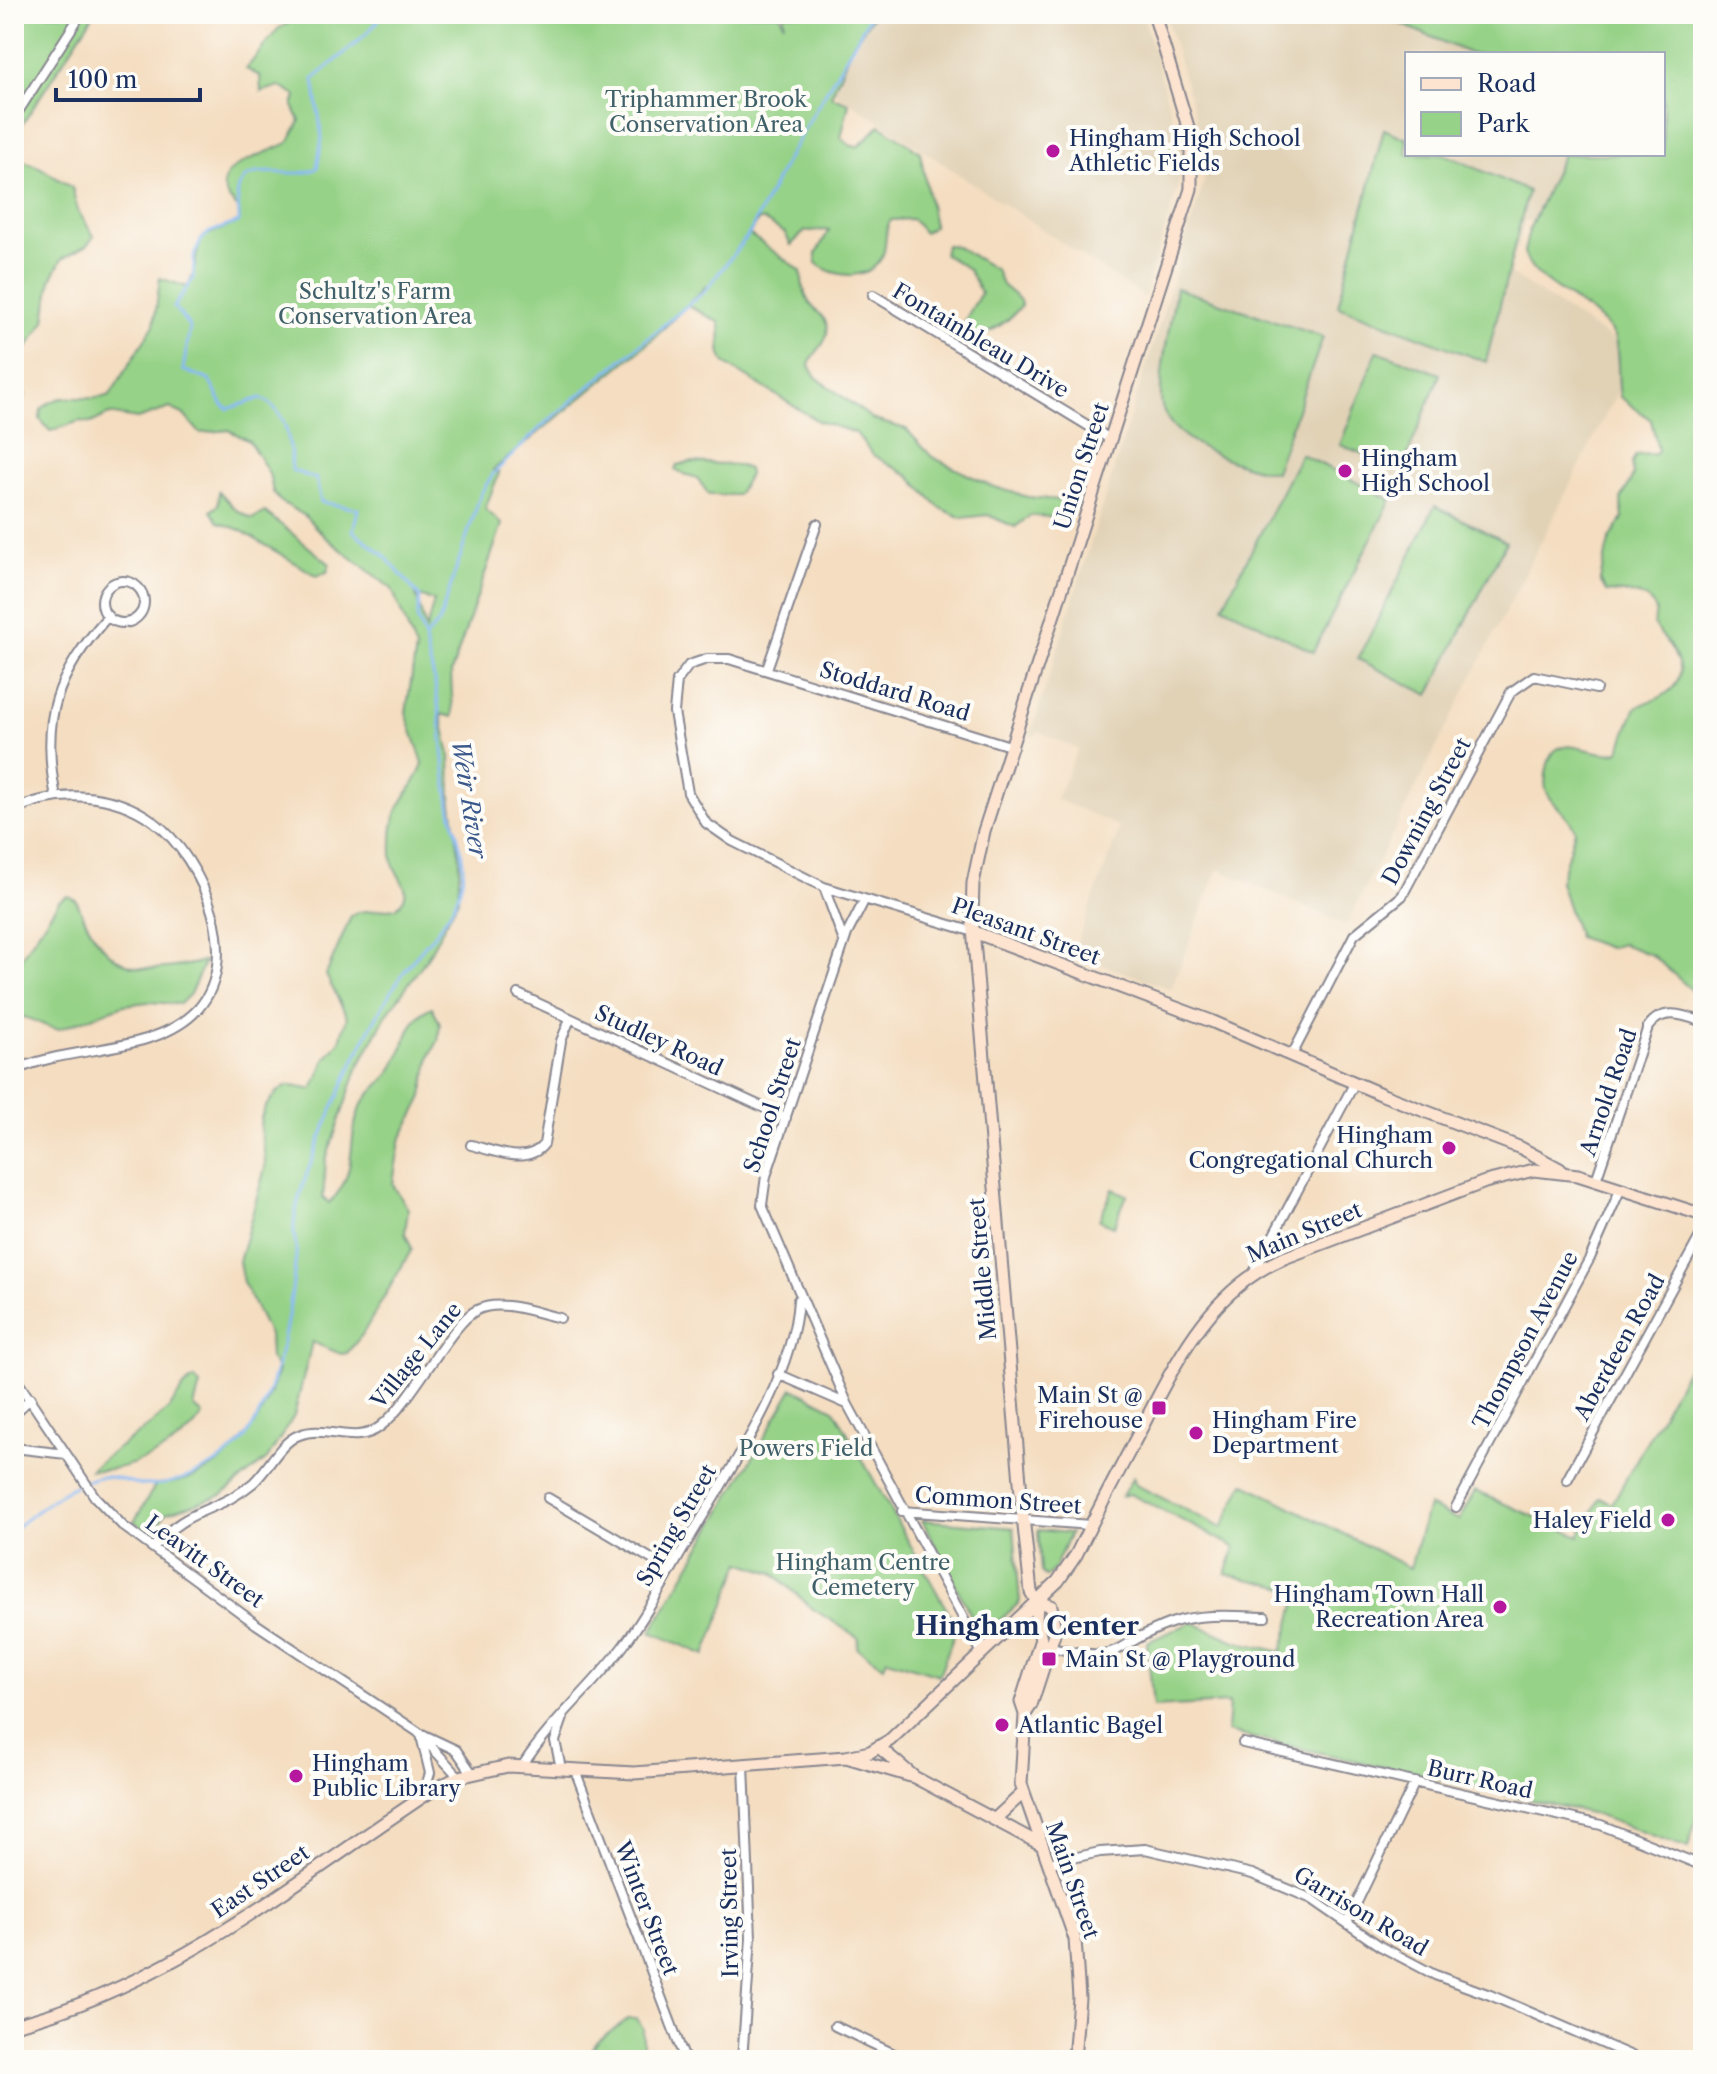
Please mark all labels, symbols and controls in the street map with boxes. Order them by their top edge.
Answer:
scale bar [56,52,200,102]
legend [1405,52,1665,156]
text: 100 m [68,65,137,94]
text: Road [1477,69,1537,98]
park label: Triphammer Brook Conservation Area [605,86,808,138]
text: Park [1477,109,1530,138]
place label: Hingham High School Athletic Fields [1068,125,1301,177]
marker: Hingham High School Athletic Fields [1044,142,1062,160]
street label: Fontainbleau Drive [888,277,1074,404]
park label: Schultz's Farm Conservation Area [278,278,472,330]
street label: Union Street [1048,399,1115,533]
place label: Hingham High School [1361,445,1490,497]
marker: Hingham High School [1336,462,1354,480]
street label: Stoddard Road [817,656,973,727]
street label: Downing Street [1376,733,1477,890]
water label: Weir River [446,737,493,862]
street label: Pleasant Street [948,892,1104,971]
street label: Studley Road [590,999,727,1082]
street label: Arnold Road [1574,1025,1643,1160]
street label: School Street [738,1034,807,1176]
place label: Hingham Congregational Church [1188,1122,1434,1174]
marker: Hingham Congregational Church [1440,1139,1458,1157]
street label: Middle Street [963,1196,1002,1341]
street label: Main Street [1243,1196,1366,1269]
street label: Thompson Avenue [1467,1247,1584,1434]
street label: Aberdeen Road [1568,1269,1671,1426]
street label: Village Lane [365,1297,467,1415]
place label: Main St @ Firehouse [1037,1382,1143,1434]
marker: Main St @ Firehouse [1150,1399,1168,1417]
place label: Hingham Fire Department [1212,1407,1357,1459]
marker: Hingham Fire Department [1187,1424,1205,1442]
park label: Powers Field [739,1435,873,1462]
street label: Spring Street [631,1459,722,1591]
street label: Common Street [914,1481,1082,1520]
place label: Haley Field [1533,1507,1652,1534]
street label: Leavitt Street [140,1509,269,1614]
marker: Haley Field [1659,1511,1677,1529]
park label: Hingham Centre Cemetery [776,1549,950,1601]
place label: Hingham Town Hall Recreation Area [1274,1581,1484,1633]
marker: Hingham Town Hall Recreation Area [1491,1598,1509,1616]
district label: Hingham Center [915,1610,1139,1642]
place label: Main St @ Playground [1065,1646,1295,1673]
marker: Main St @ Playground [1040,1650,1058,1668]
place label: Atlantic Bagel [1017,1712,1163,1739]
marker: Atlantic Bagel [993,1716,1011,1734]
place label: Hingham Public Library [312,1750,461,1802]
street label: Burr Road [1425,1754,1535,1805]
marker: Hingham Public Library [287,1767,305,1785]
street label: Main Street [1040,1818,1105,1943]
street label: Winter Street [608,1836,685,1979]
street label: East Street [206,1839,315,1924]
street label: Irving Street [715,1848,744,1978]
street label: Garrison Road [1289,1861,1433,1962]

